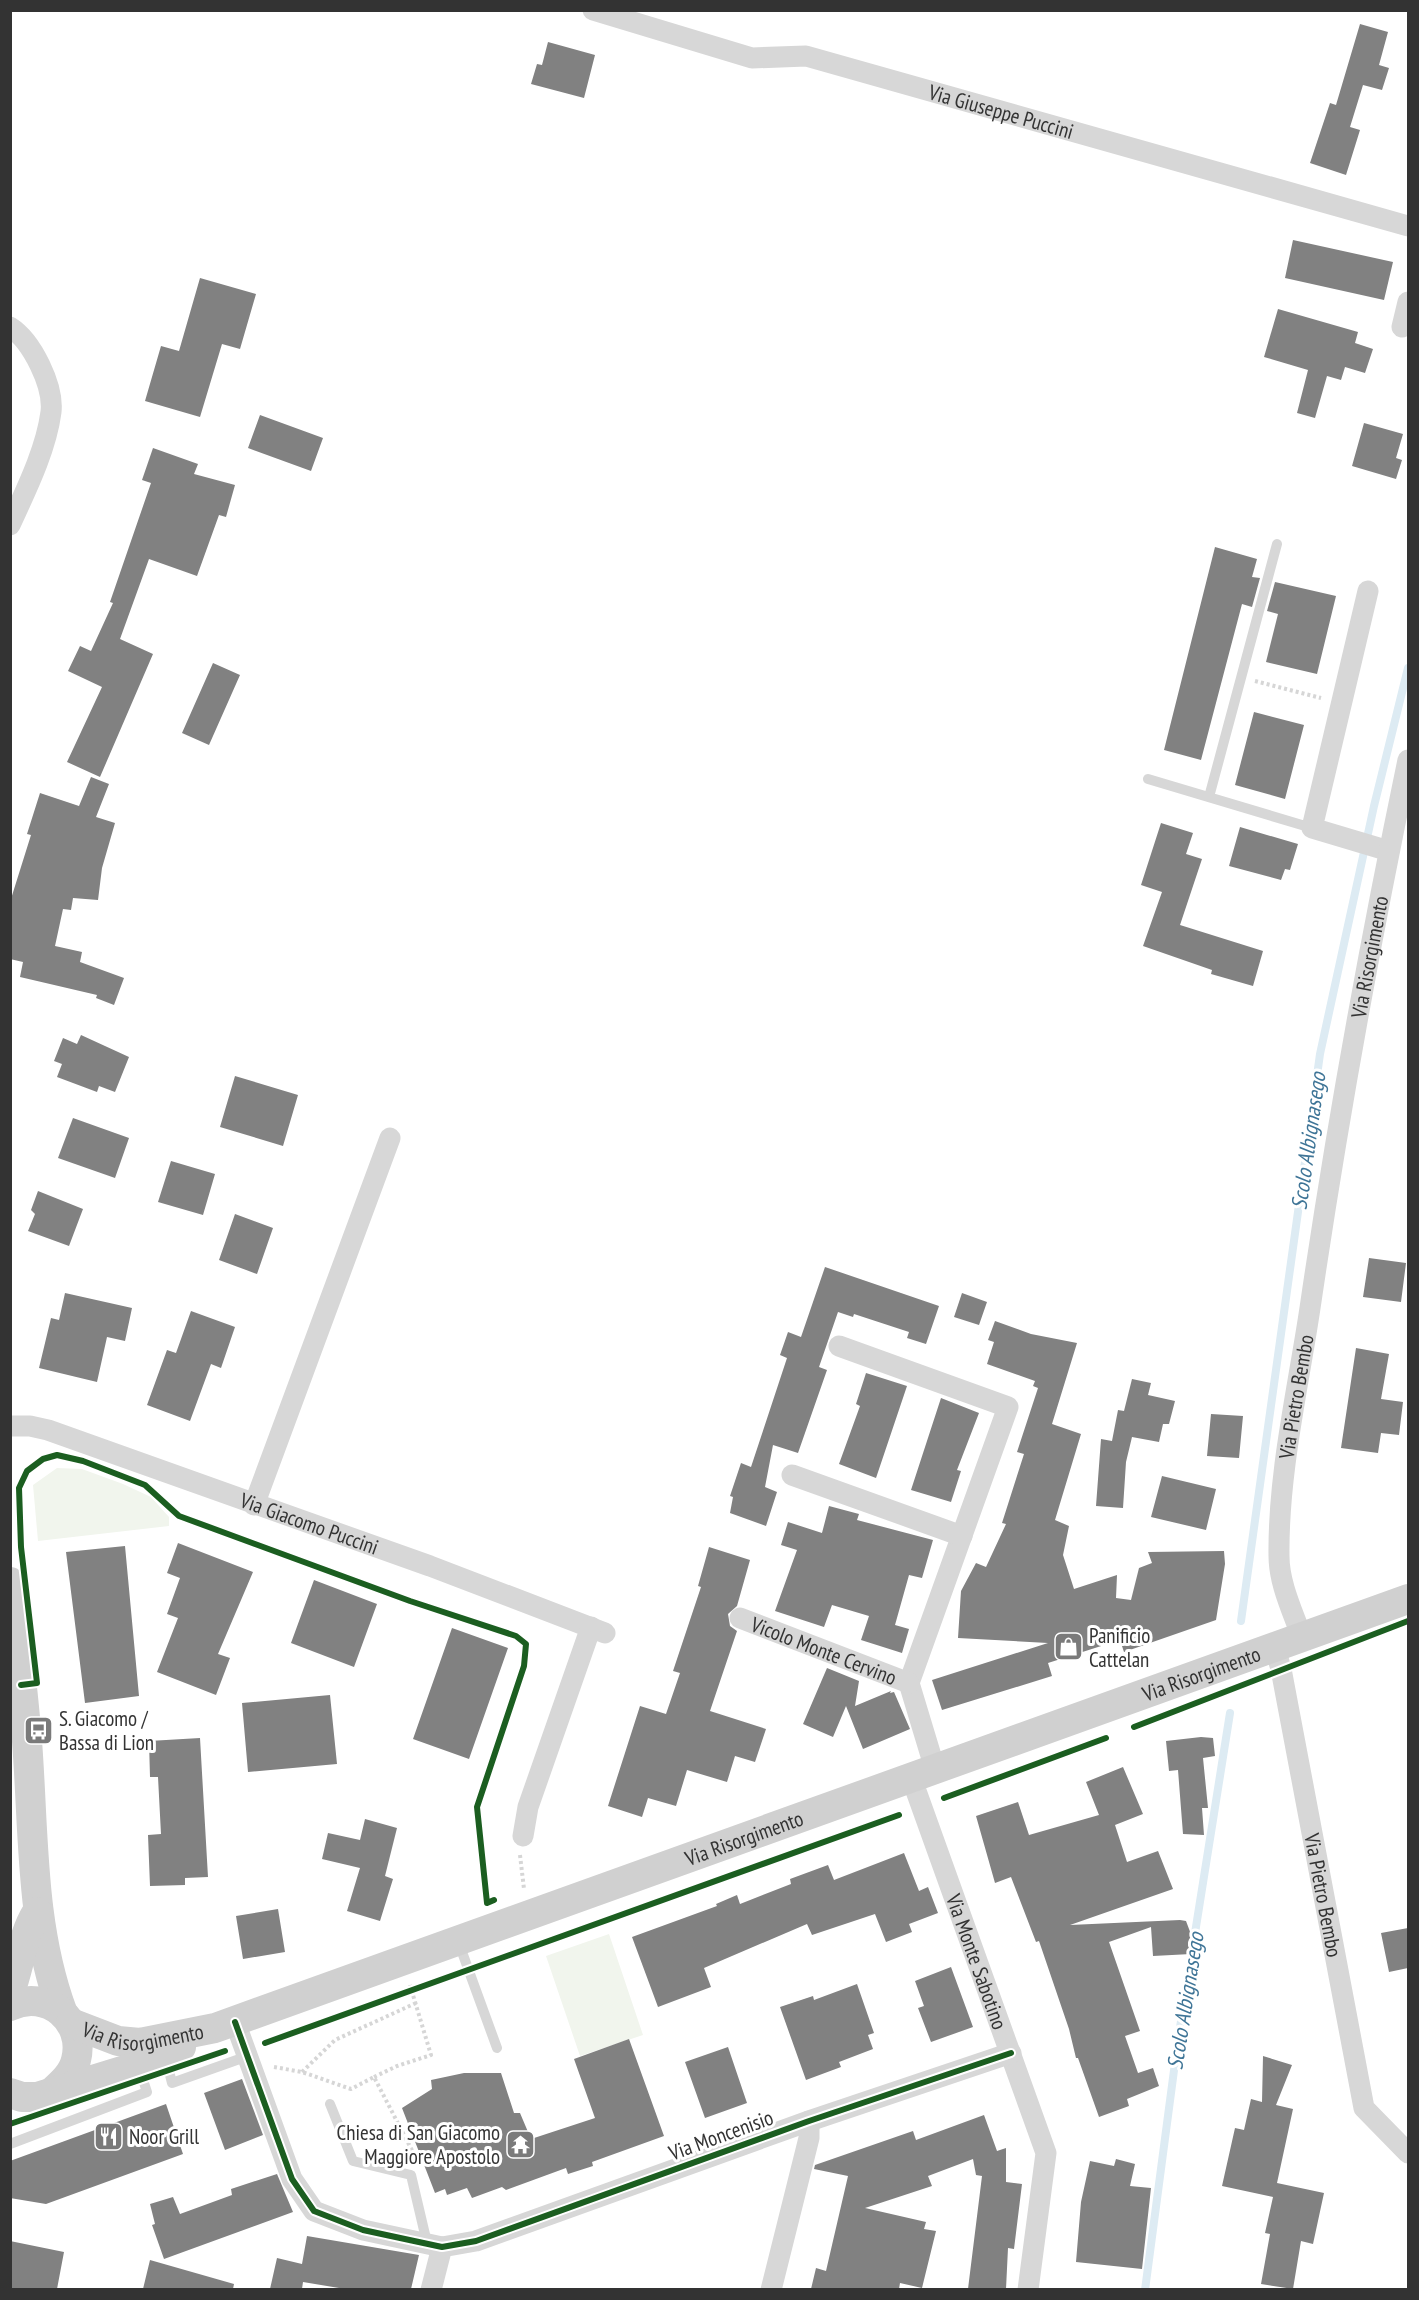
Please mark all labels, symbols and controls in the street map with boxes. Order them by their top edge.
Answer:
street label: Via Giuseppe Puccini [925,78,1077,144]
street label: Via Risorgimento [1344,893,1394,1021]
water label: Scolo Albignasego [1285,1069,1332,1211]
street label: Via Pietro Bembo [1272,1332,1319,1461]
street label: Via Giacomo Puccini [236,1486,382,1560]
street label: Vicolo Monte Cervino [746,1610,901,1691]
place label: Panificio Cattelan [1089,1622,1150,1673]
shop icon: Panificio Cattelan [1052,1631,1084,1663]
street label: Via Risorgimento [1138,1640,1264,1707]
place label: S. Giacomo / Bassa di Lion [59,1705,154,1756]
bus stop icon: S. Giacomo / Bassa di Lion [22,1714,54,1746]
street label: Via Risorgimento [680,1804,807,1872]
street label: Via Pietro Bembo [1299,1830,1349,1959]
street label: Via Monte Sabotino [940,1889,1014,2033]
water label: Scolo Albignasego [1160,1929,1210,2071]
street label: Via Risorgimento [78,2015,206,2056]
street label: Via Moncenisio [664,2104,777,2167]
place label: Chiesa di San Giacomo Maggiore Apostolo [337,2119,500,2170]
restaurant icon: Noor Grill [92,2120,124,2152]
place label: Noor Grill [129,2123,199,2150]
temple icon: Chiesa di San Giacomo Maggiore Apostolo [505,2128,537,2160]

